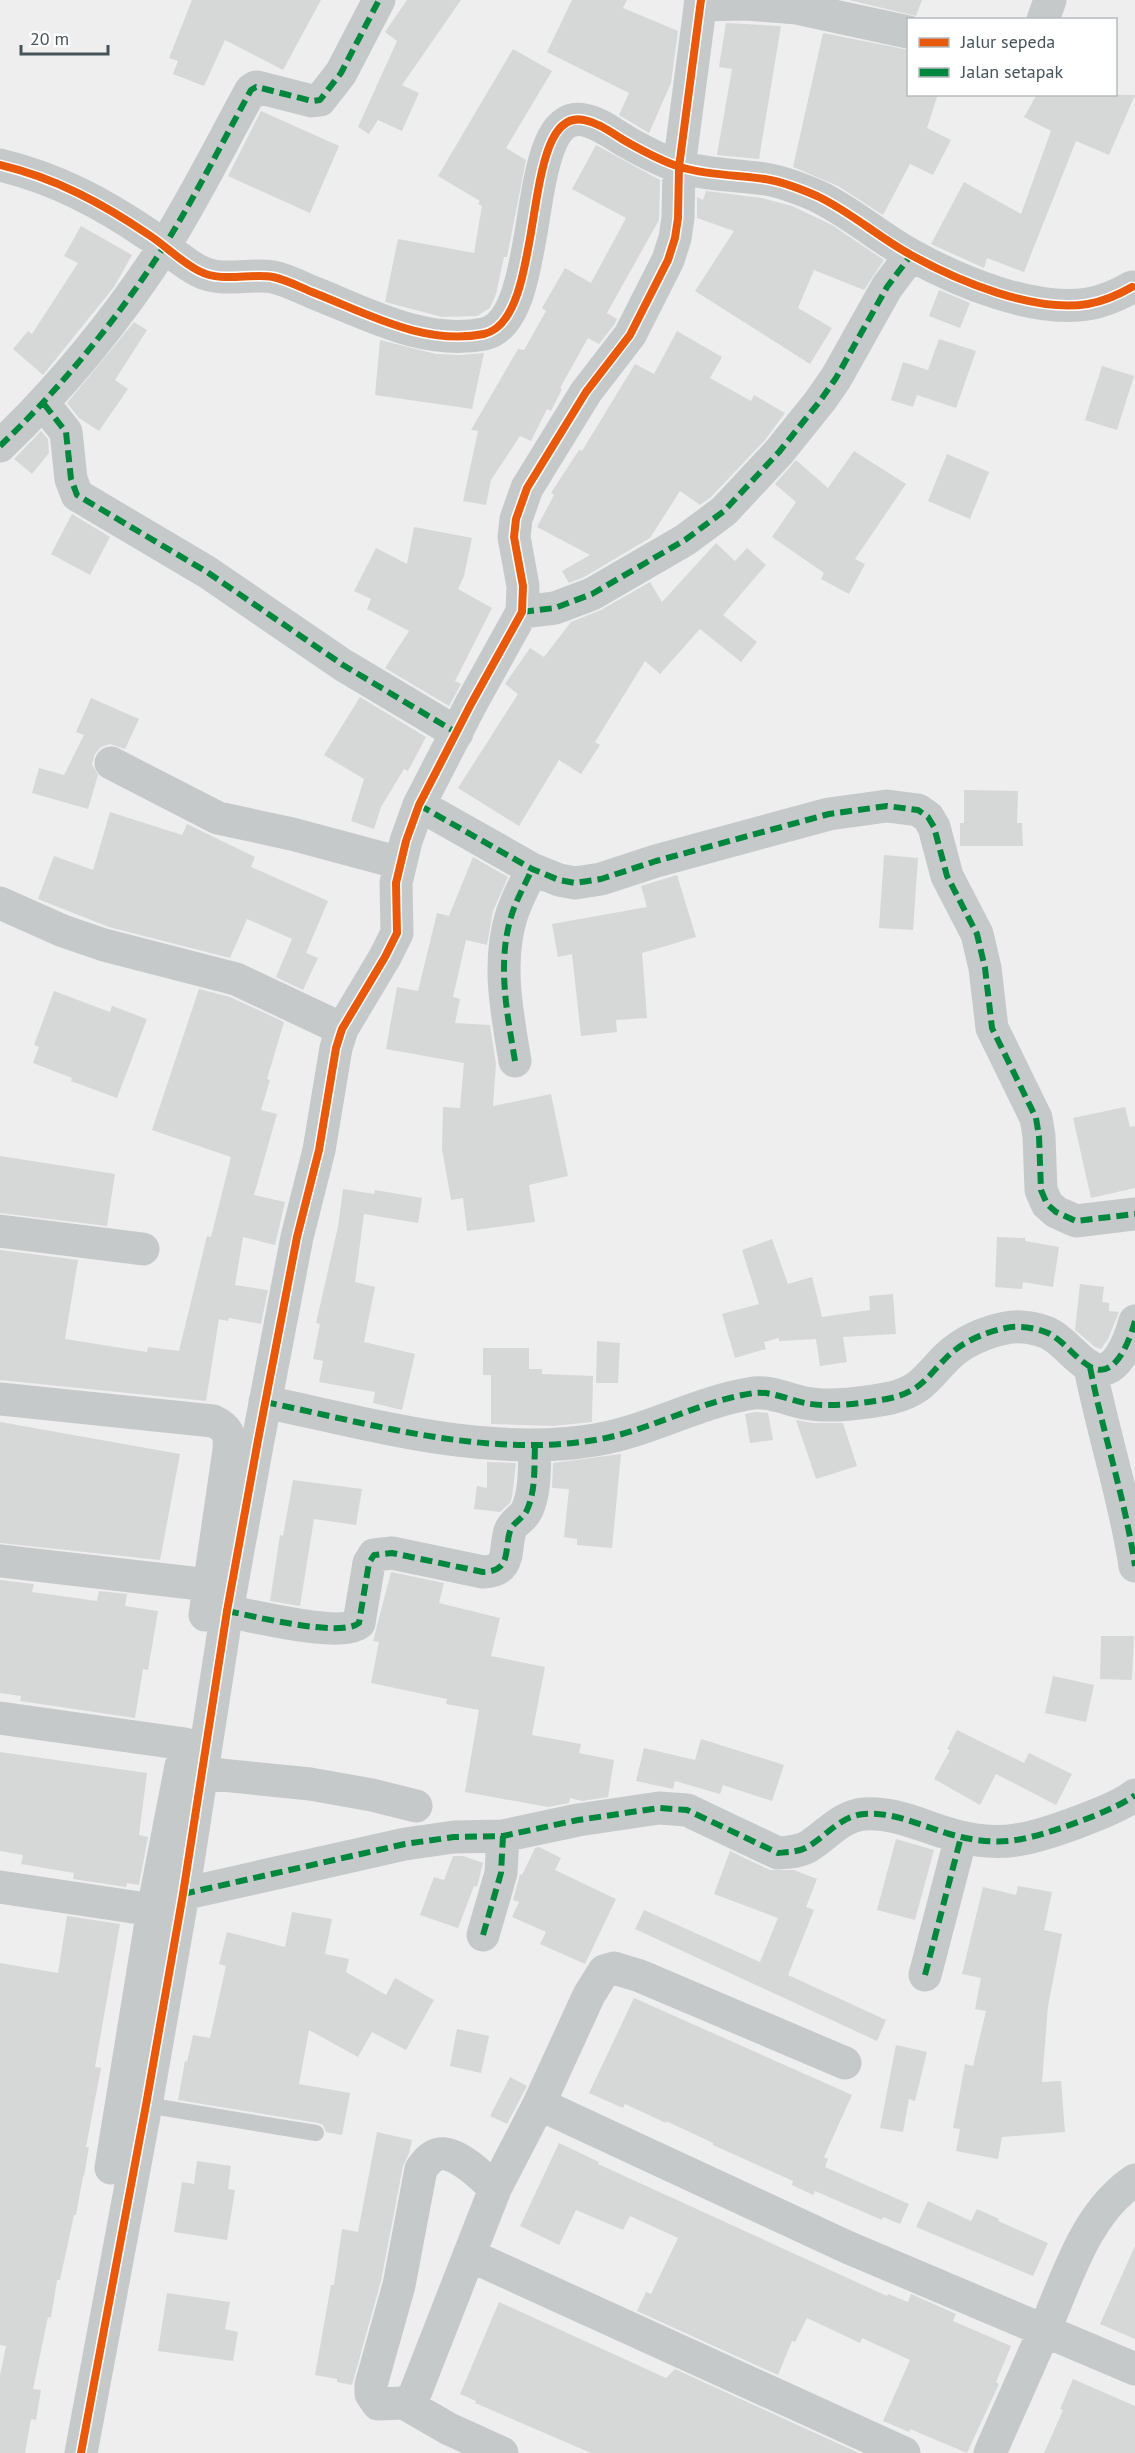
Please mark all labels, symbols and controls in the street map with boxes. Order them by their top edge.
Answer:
scale bar [21,18,108,56]
legend [907,18,1117,96]
text: 20 m [30,27,69,50]
text: Jalur sepeda [960,30,1055,53]
text: Jalan setapak [960,60,1063,83]

